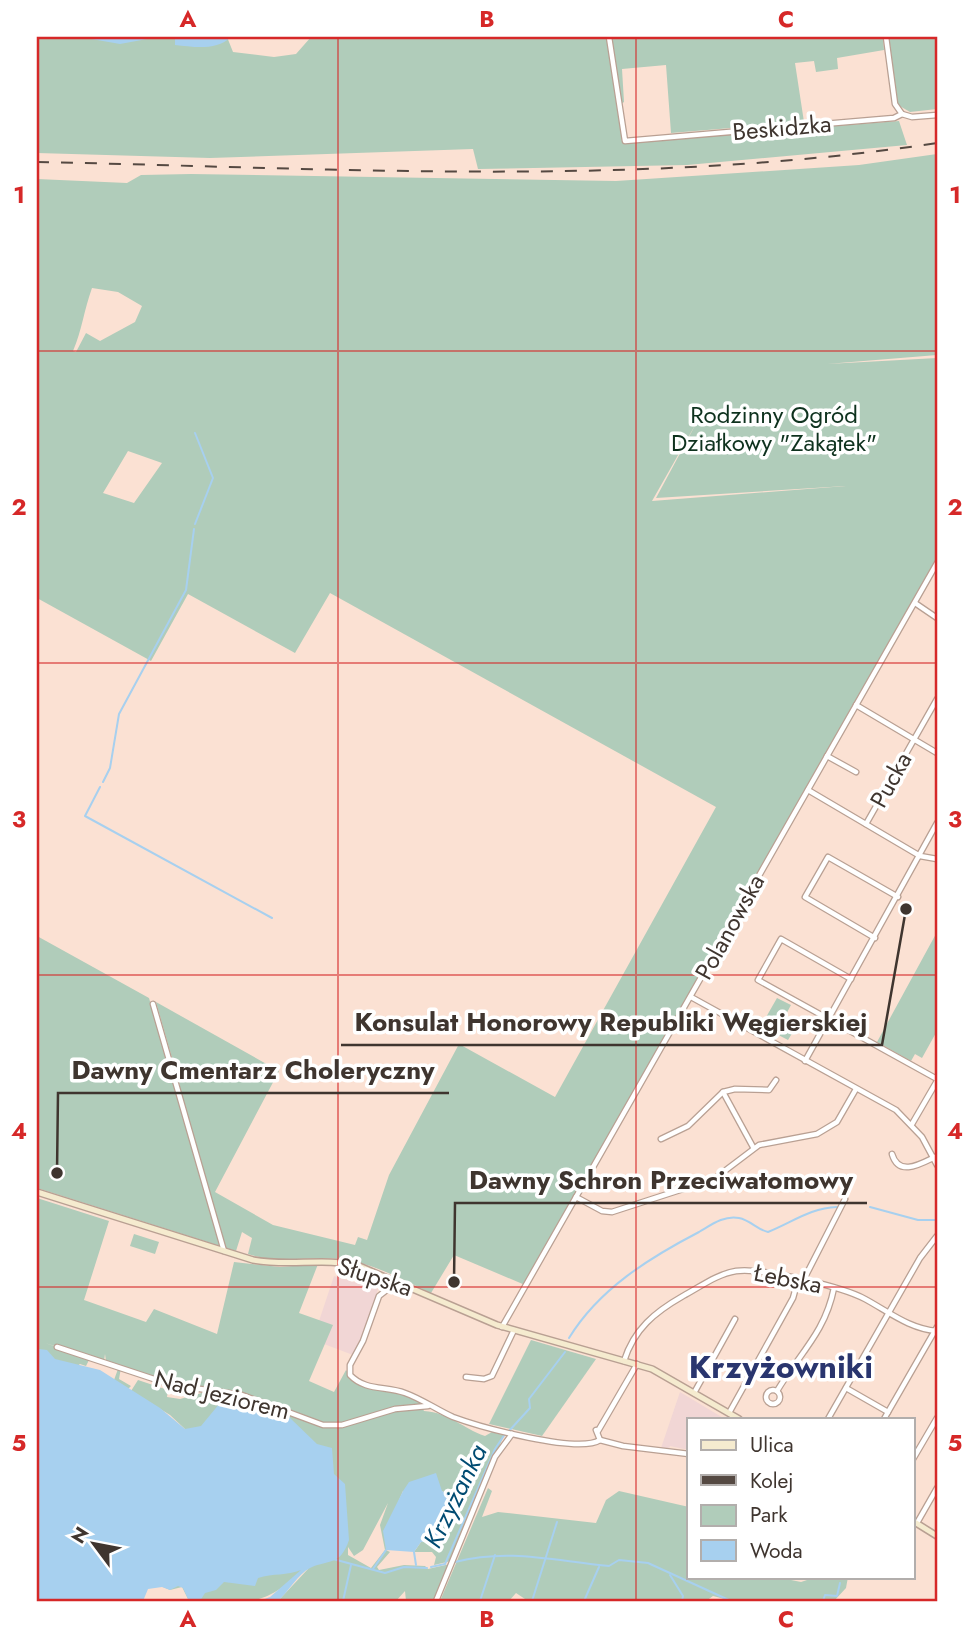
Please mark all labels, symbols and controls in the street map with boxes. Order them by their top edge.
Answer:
text: A [179,2,197,36]
text: B [479,2,495,36]
text: C [778,2,794,36]
street label: Beskidzka [731,106,833,149]
text: 1 [13,178,25,212]
text: 1 [949,178,961,212]
park label: Rodzinny Ogród Działkowy "Zakątek" [671,397,877,460]
text: 2 [11,490,27,524]
text: 2 [947,490,963,524]
street label: Pucka [861,746,920,814]
text: 3 [12,802,26,836]
text: 3 [948,802,962,836]
street label: Polanowska [686,868,773,986]
callout: Konsulat Honorowy Republiki Węgierskiej [341,998,882,1045]
text: Konsulat Honorowy Republiki Węgierskiej [355,1003,867,1041]
callout: Dawny Cmentarz Choleryczny [58,1046,449,1093]
text: Dawny Cmentarz Choleryczny [71,1051,435,1089]
text: 4 [11,1114,27,1148]
text: 4 [947,1114,963,1148]
callout: Dawny Schron Przeciwatomowy [455,1156,867,1203]
text: Dawny Schron Przeciwatomowy [469,1161,854,1199]
street label: Słupska [333,1248,417,1305]
street label: Łebska [750,1255,825,1302]
district label: Krzyżowniki [689,1344,873,1390]
street label: Nad Jeziorem [151,1361,293,1428]
legend [687,1418,914,1578]
text: 5 [12,1426,26,1460]
text: 5 [948,1426,962,1460]
text: Ulica [750,1430,794,1460]
water label: Krzyżanka [413,1437,497,1554]
text: Kolej [750,1466,794,1496]
text: Park [750,1500,788,1530]
north arrow [60,1508,130,1578]
text: N [65,1522,95,1549]
text: Woda [750,1536,803,1566]
text: A [179,1602,197,1636]
text: B [479,1602,495,1636]
text: C [778,1602,794,1636]

